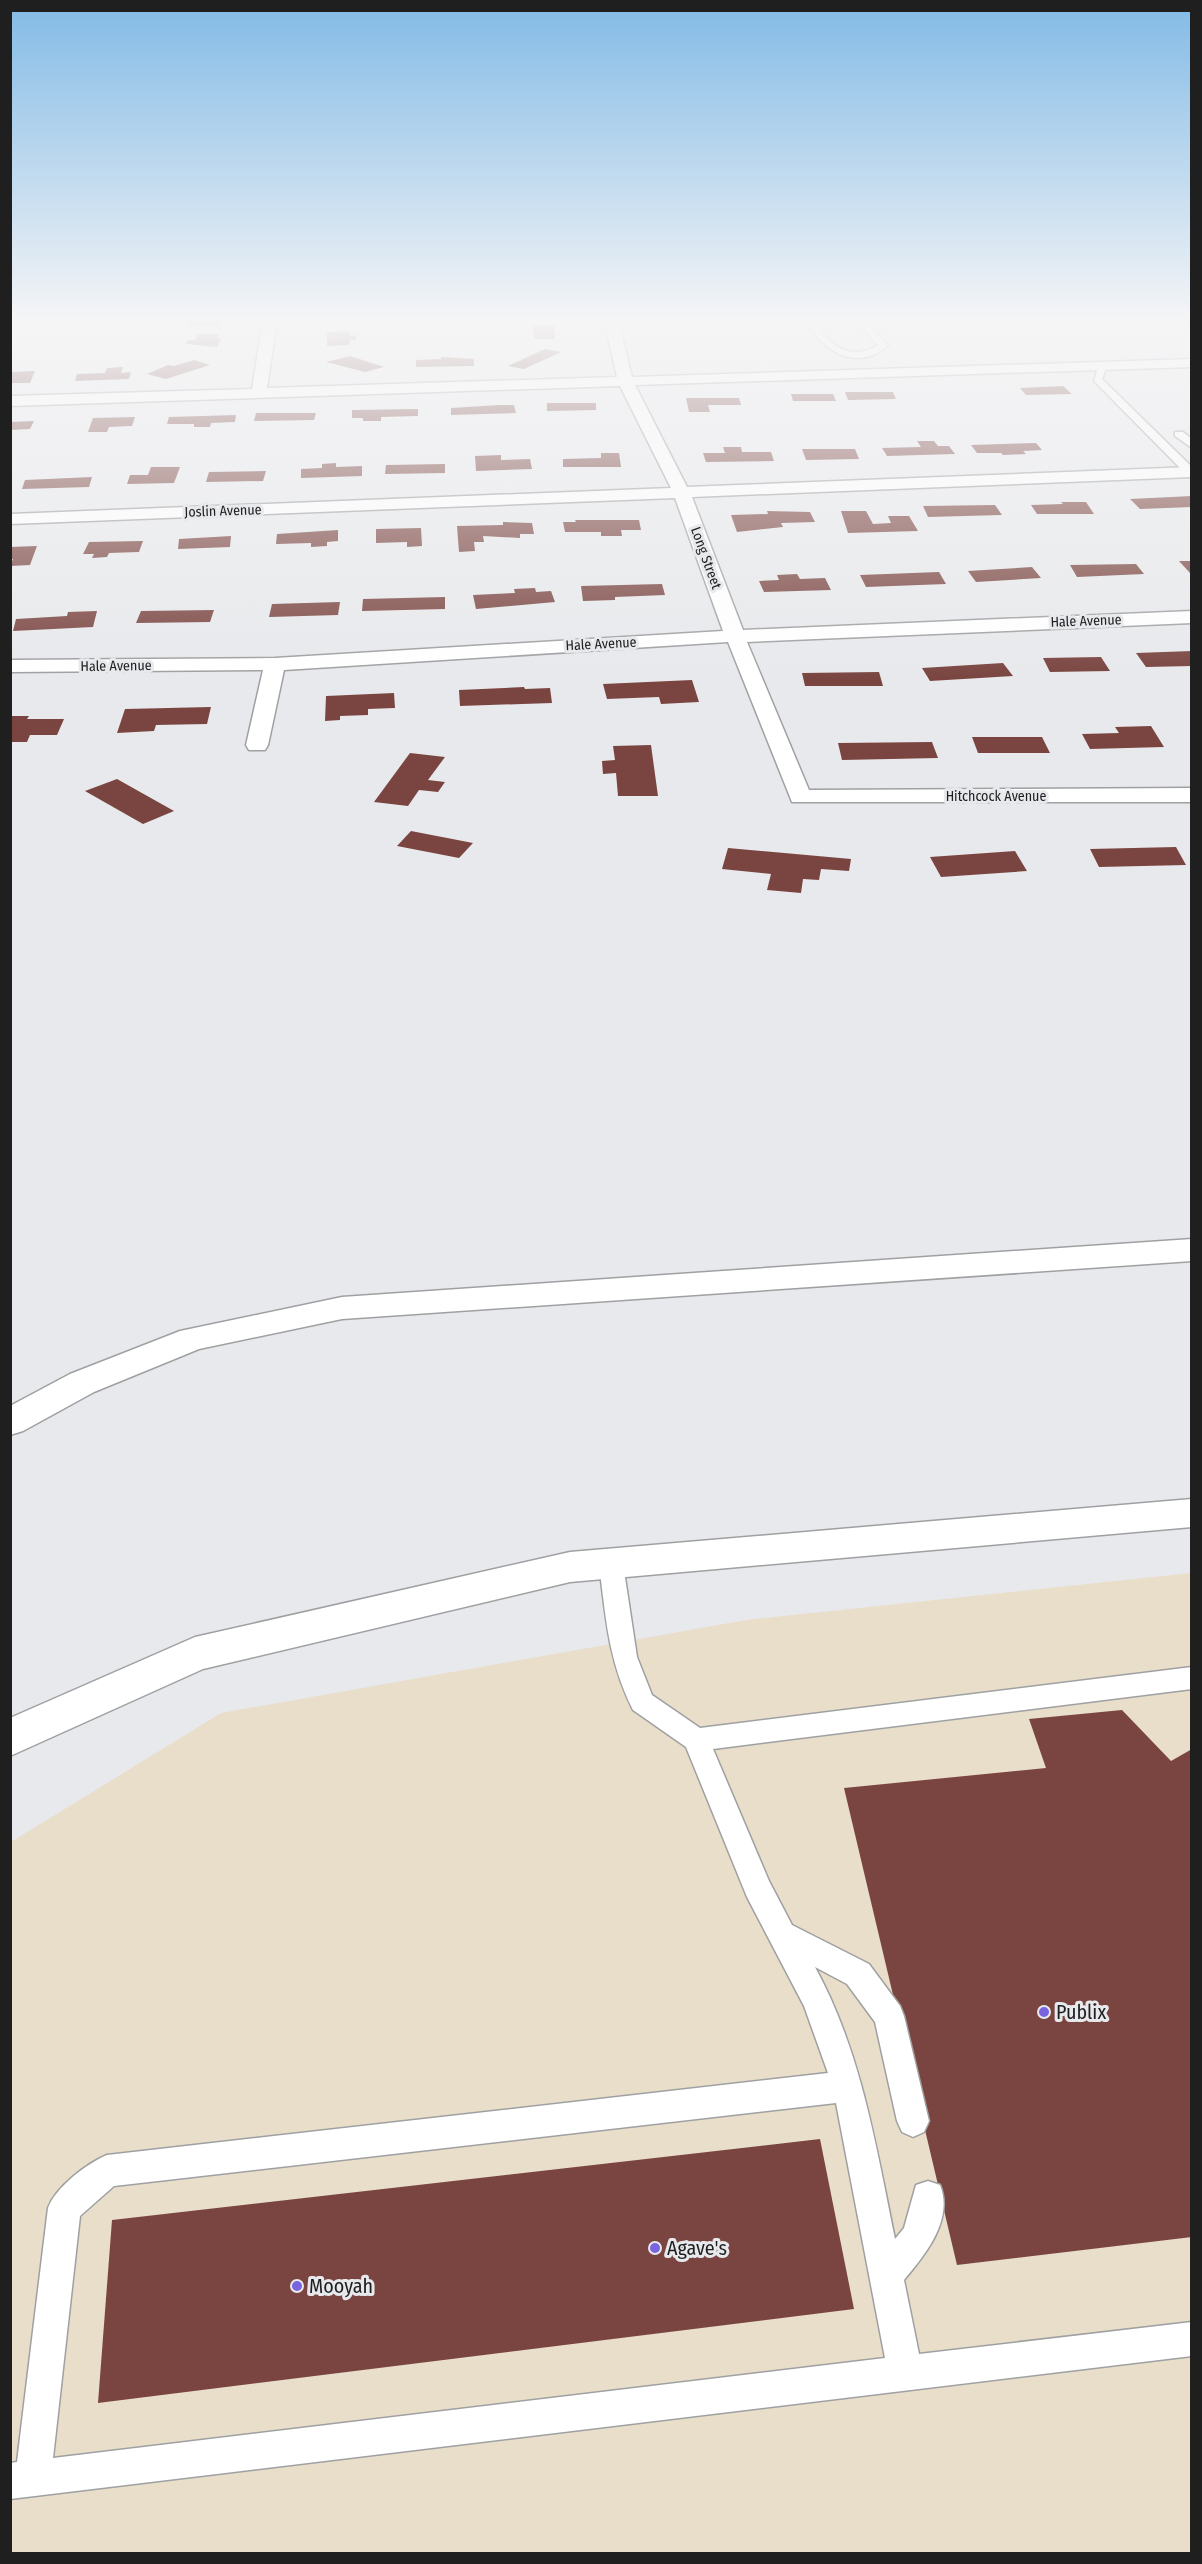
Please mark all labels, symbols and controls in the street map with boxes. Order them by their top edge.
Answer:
street label: Joslin Avenue [184,501,262,521]
street label: Long Street [687,525,725,592]
street label: Hale Avenue [1050,611,1122,631]
street label: Hale Avenue [565,634,637,654]
street label: Hale Avenue [80,657,152,675]
street label: Hitchcock Avenue [946,788,1046,805]
place label: Publix [1056,2000,1106,2024]
marker: Publix [1037,2005,1051,2019]
place label: Agave's [667,2236,727,2260]
marker: Agave's [648,2241,662,2255]
place label: Mooyah [309,2274,373,2298]
marker: Mooyah [290,2279,304,2293]

